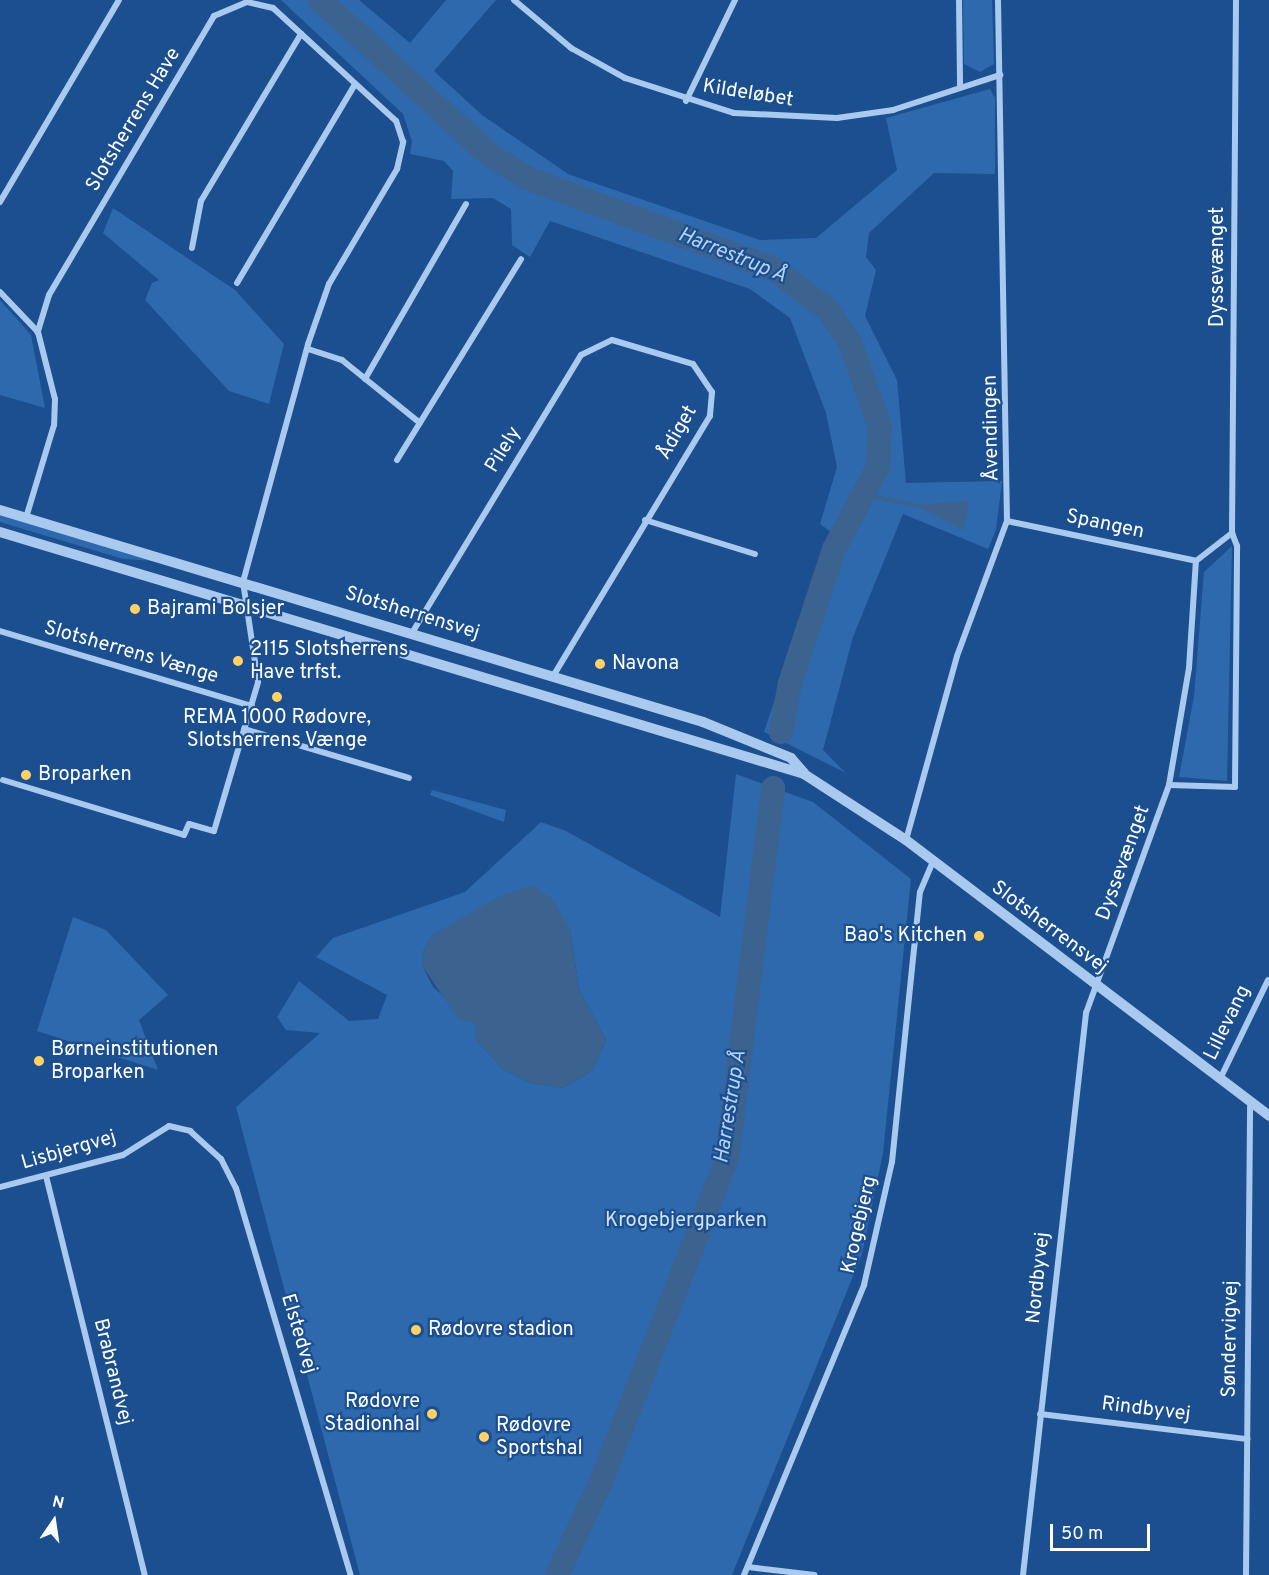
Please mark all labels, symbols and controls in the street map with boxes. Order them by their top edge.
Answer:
street label: Slotsherrens Have [82,44,186,196]
street label: Kildeløbet [701,75,795,113]
street label: Dyssevænget [1206,207,1230,327]
water label: Harrestrup Å [674,223,790,289]
street label: Åvendingen [979,375,1005,481]
street label: Ådiget [653,401,703,465]
street label: Pilely [481,423,527,477]
street label: Spangen [1064,505,1146,545]
street label: Slotsherrensvej [342,582,482,646]
place label: Bajrami Bolsjer [147,597,284,621]
marker: Bajrami Bolsjer [128,602,142,616]
street label: Slotsherrens Vænge [41,616,221,690]
place label: 2115 Slotsherrens Have trfst. [250,638,408,685]
place label: Navona [612,652,679,676]
marker: 2115 Slotsherrens Have trfst. [231,654,245,668]
marker: Navona [593,657,607,671]
marker: REMA 1000 Rødovre, Slotsherrens Vænge [270,690,284,704]
place label: REMA 1000 Rødovre, Slotsherrens Vænge [183,706,371,753]
place label: Broparken [38,763,132,787]
marker: Broparken [19,768,33,782]
street label: Dyssevænget [1092,802,1156,924]
street label: Slotsherrensvej [986,876,1112,980]
place label: Bao's Kitchen [844,924,967,948]
marker: Bao's Kitchen [972,929,986,943]
street label: Lillevang [1200,982,1256,1064]
place label: Børneinstitutionen Broparken [51,1038,219,1085]
water label: Harrestrup Å [710,1048,752,1166]
marker: Børneinstitutionen Broparken [32,1054,46,1068]
street label: Lisbjergvej [19,1126,119,1176]
street label: Krogebjerg [837,1174,883,1276]
park label: Krogebjergparken [605,1209,767,1233]
street label: Nordbyvej [1022,1231,1056,1325]
street label: Søndervigvej [1218,1280,1244,1398]
street label: Elstedvej [275,1291,321,1377]
street label: Brabrandvej [87,1316,137,1428]
place label: Rødovre stadion [428,1318,574,1342]
marker: Rødovre stadion [409,1323,423,1337]
place label: Rødovre Stadionhal [324,1390,420,1437]
street label: Rindbyvej [1100,1393,1192,1427]
marker: Rødovre Stadionhal [425,1407,439,1421]
place label: Rødovre Sportshal [496,1414,583,1461]
marker: Rødovre Sportshal [477,1430,491,1444]
north arrow [24,1491,84,1551]
text: N [50,1492,66,1514]
scale bar [1053,1512,1154,1550]
text: 50 m [1061,1523,1103,1546]

